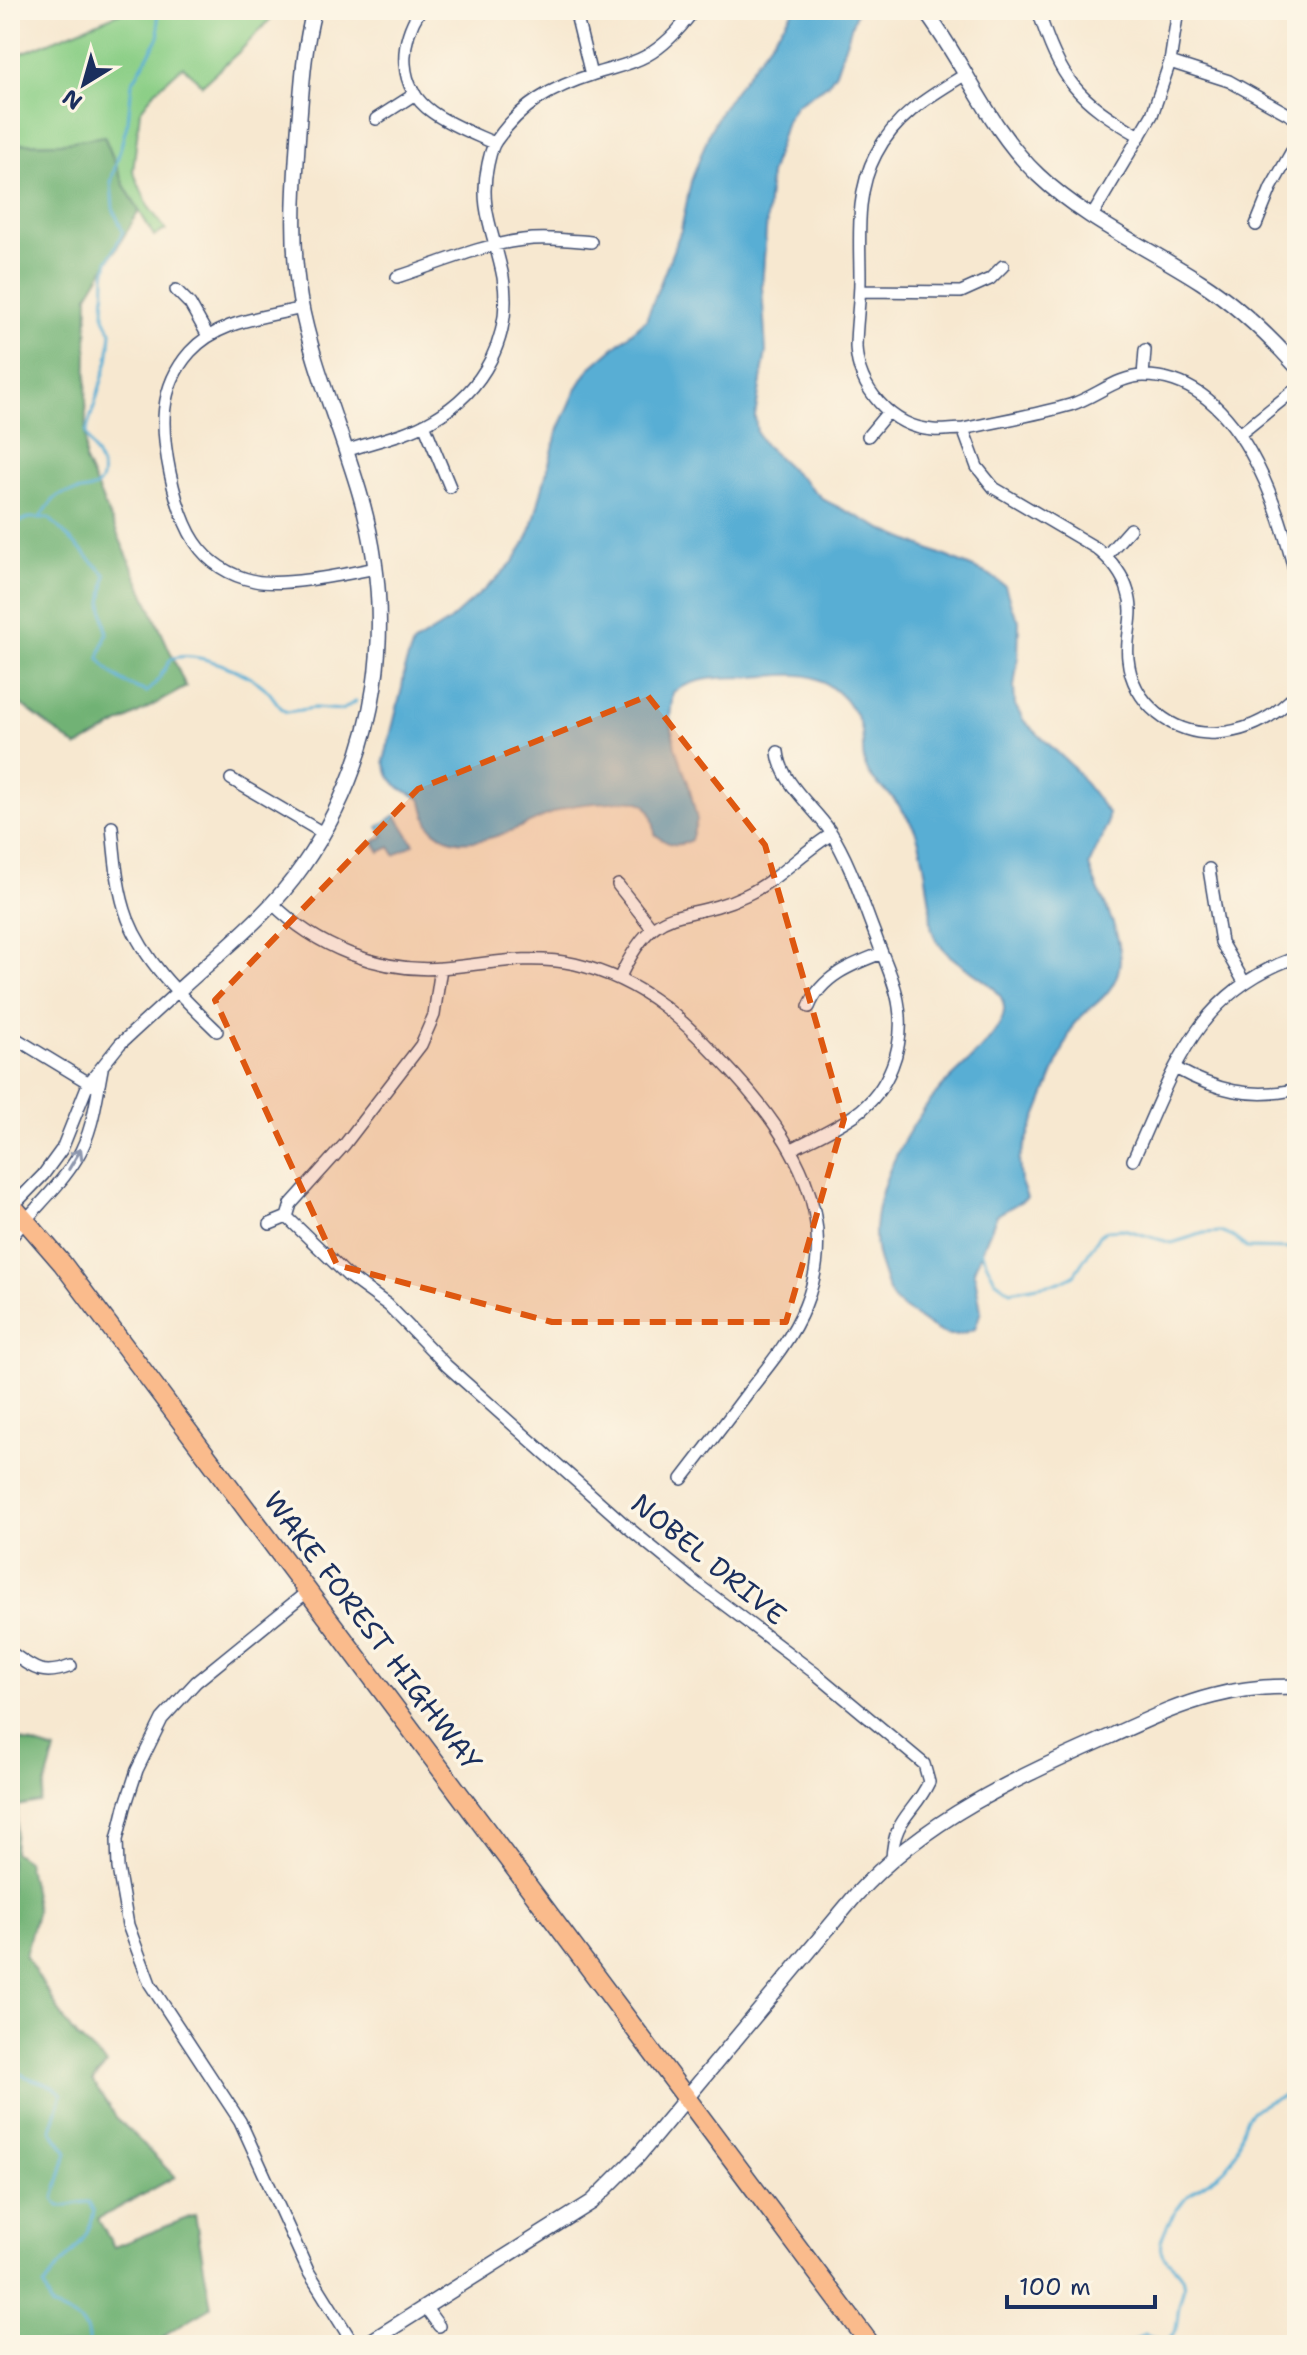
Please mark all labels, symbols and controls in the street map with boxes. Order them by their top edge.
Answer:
north arrow [44,44,124,124]
text: N [57,83,88,116]
one-way arrow [67,1148,83,1171]
street label: WAKE FOREST HIGHWAY [255,1483,491,1779]
street label: NOBEL DRIVE [623,1485,795,1633]
scale bar [1007,2259,1155,2309]
text: 100 m [1019,2271,1091,2303]

